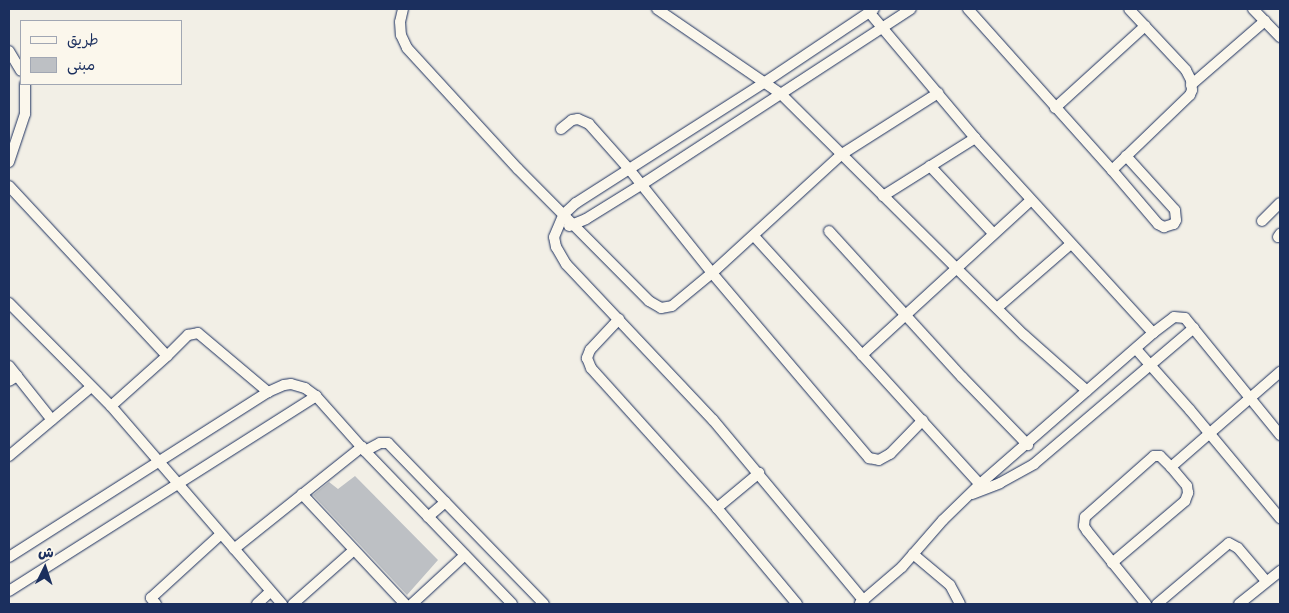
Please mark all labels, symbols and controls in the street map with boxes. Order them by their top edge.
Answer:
legend [20,20,182,85]
text: طريق [67,27,99,53]
text: مبنى [67,52,95,78]
text: ش [38,540,55,566]
north arrow [20,543,70,593]

